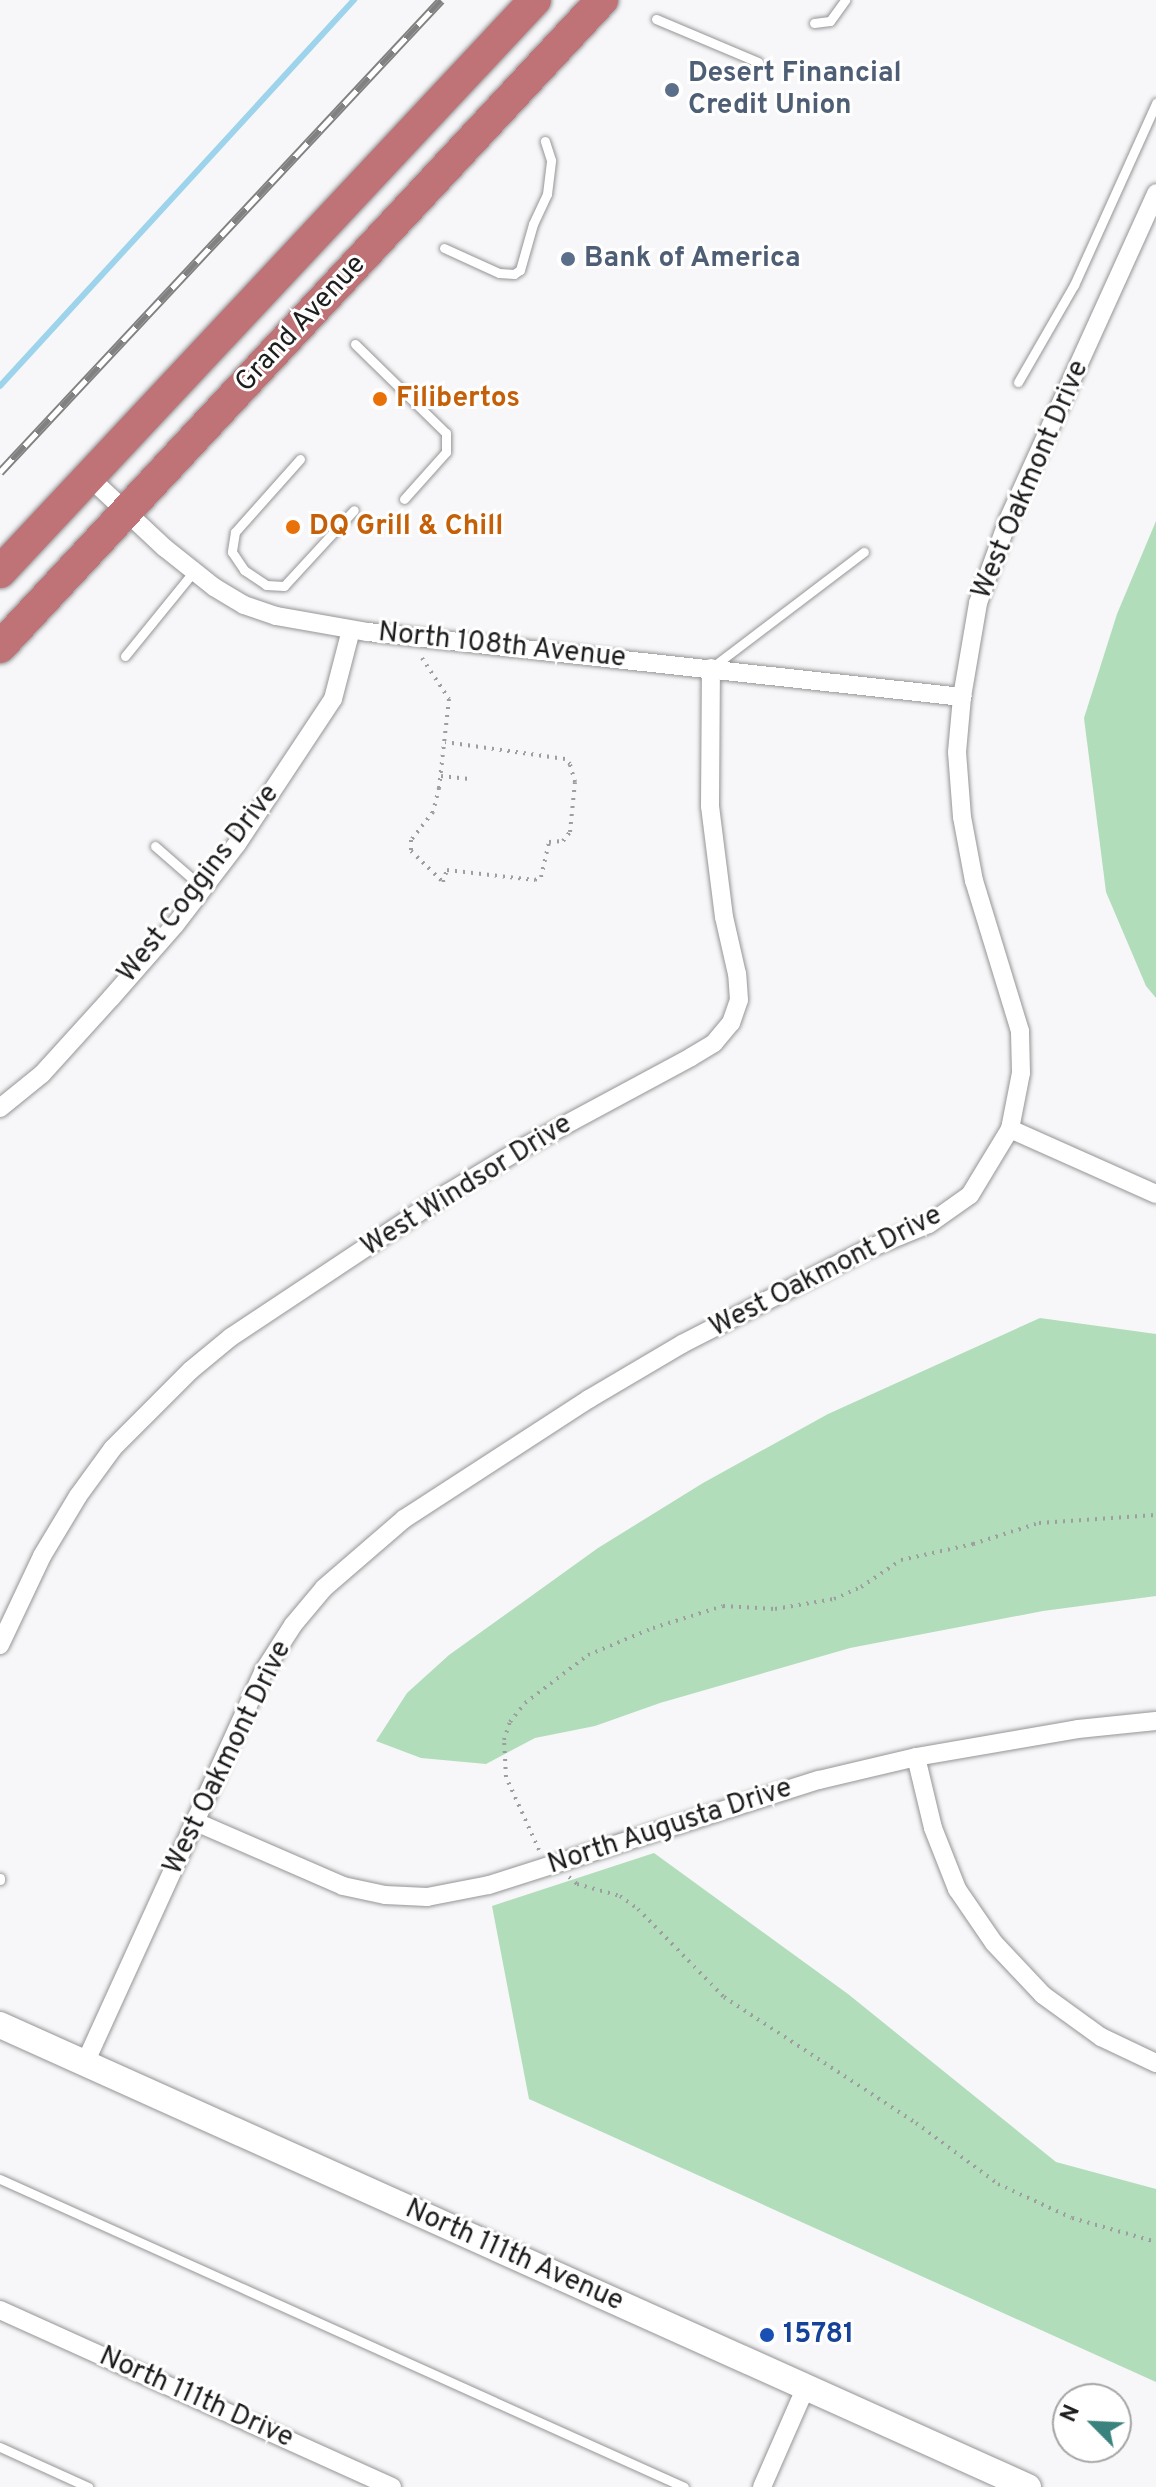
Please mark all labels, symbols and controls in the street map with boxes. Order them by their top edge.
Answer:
place label: Desert Financial Credit Union [688,57,902,123]
marker: Desert Financial Credit Union [663,81,681,99]
place label: Bank of America [584,242,802,276]
street label: Grand Avenue [228,248,374,400]
marker: Bank of America [559,250,577,268]
street label: West Oakmont Drive [966,356,1096,604]
place label: Filibertos [396,382,520,416]
marker: Filibertos [371,390,389,408]
place label: DQ Grill & Chill [309,510,504,544]
marker: DQ Grill & Chill [284,518,302,536]
street label: North 108th Avenue [376,616,628,676]
street label: West Coggins Drive [111,778,287,990]
street label: West Windsor Drive [355,1108,579,1264]
street label: West Oakmont Drive [704,1199,948,1345]
street label: West Oakmont Drive [157,1636,299,1880]
street label: North Augusta Drive [543,1771,797,1883]
street label: North 111th Avenue [399,2193,629,2319]
place label: 15781 [783,2318,854,2352]
marker: 15781 [758,2326,776,2344]
street label: North 111th Drive [94,2340,298,2456]
north arrow [1052,2383,1132,2463]
text: N [1056,2401,1087,2427]

